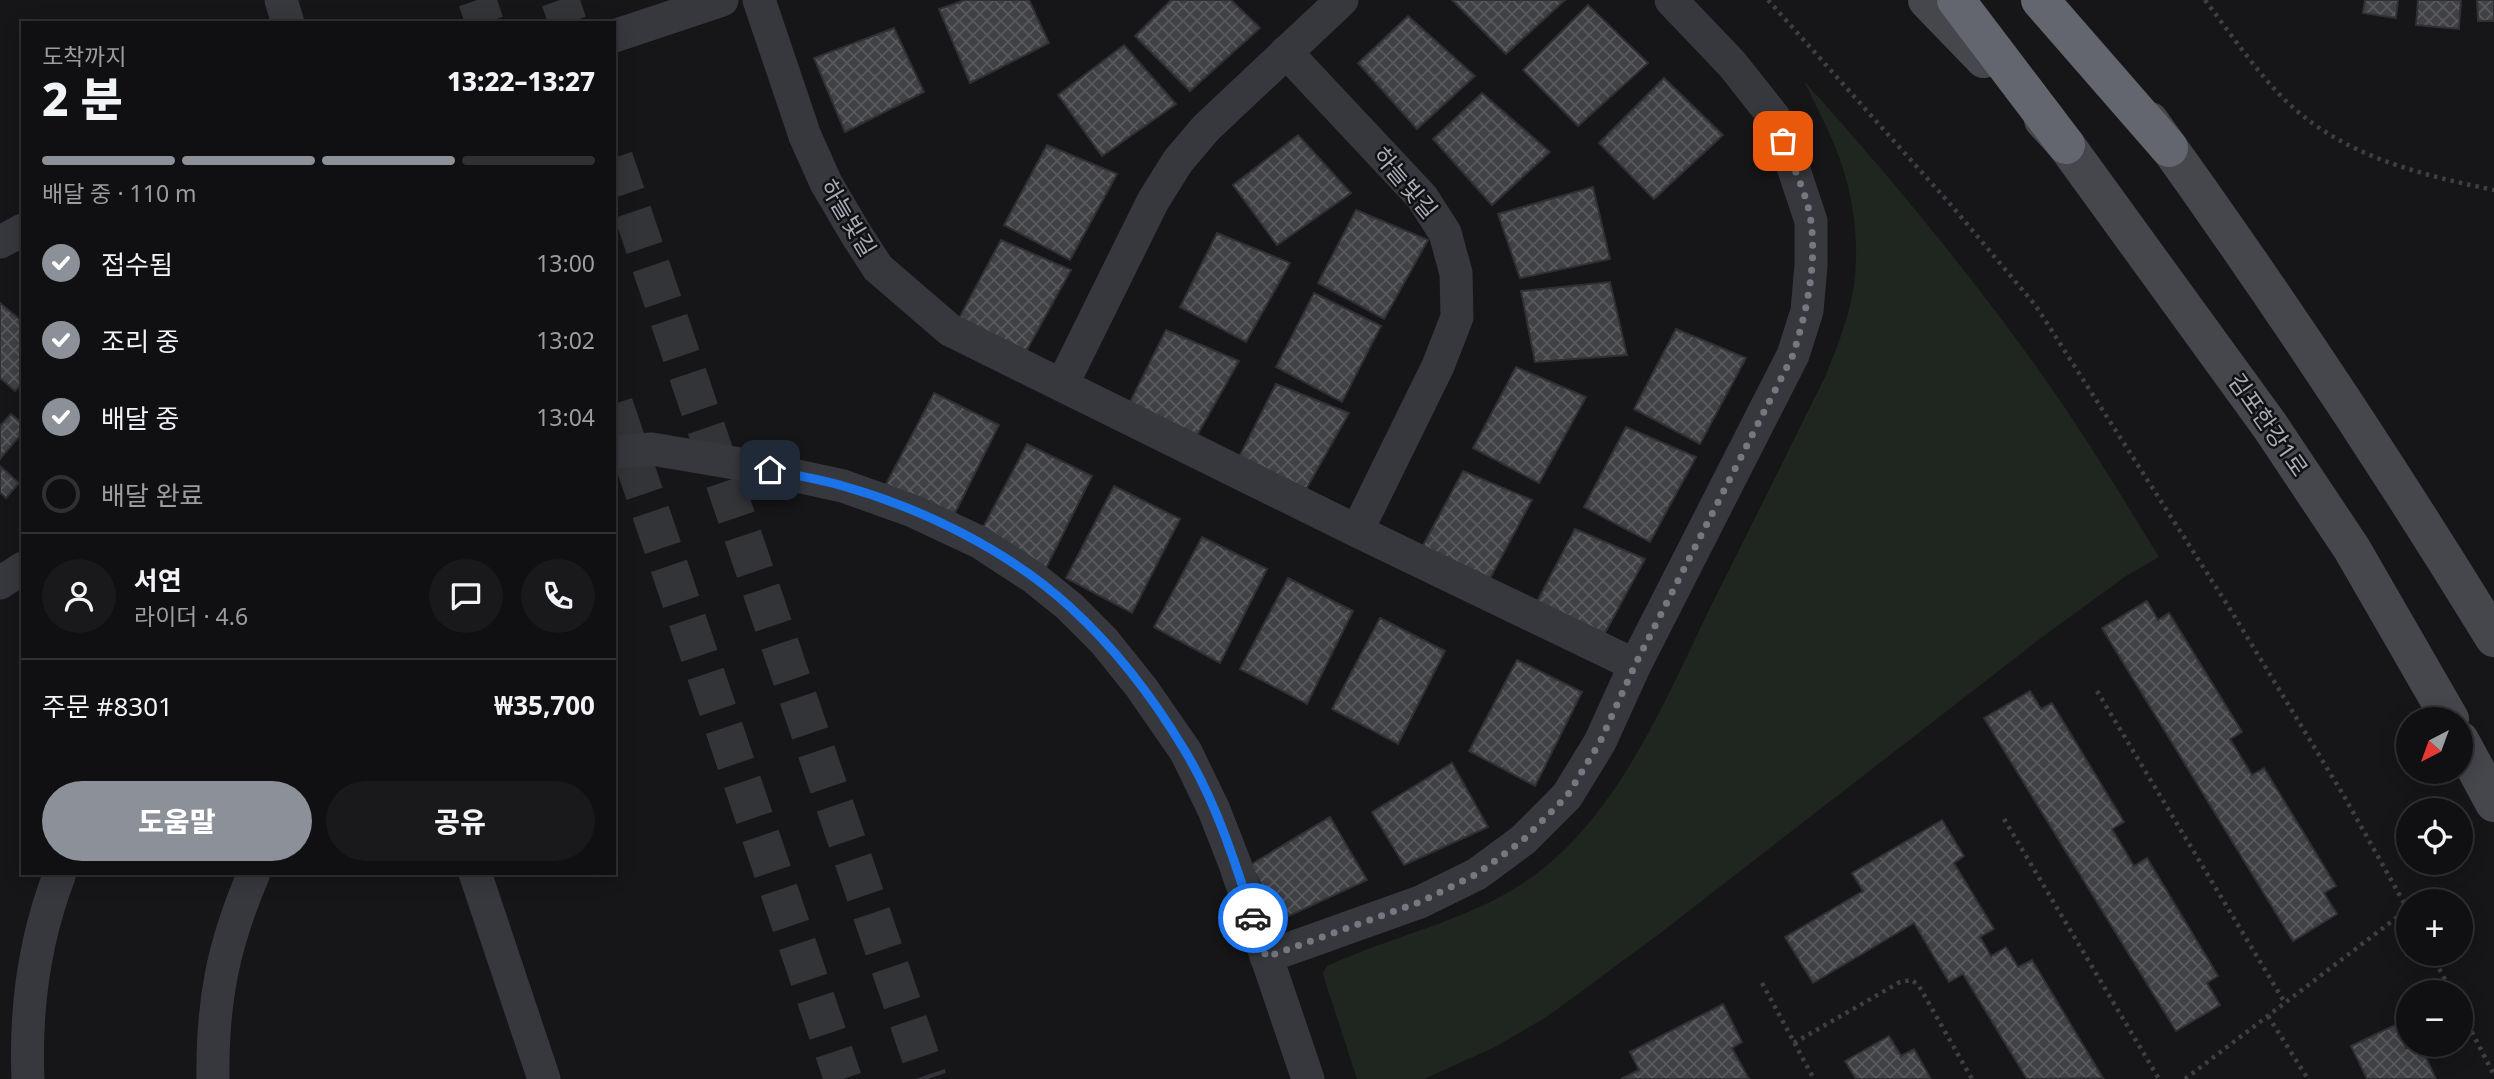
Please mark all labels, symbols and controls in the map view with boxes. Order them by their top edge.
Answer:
text: 도착까지 [42,40,127,72]
text: 13:22–13:27 [447,63,595,99]
text: 2 분 [42,67,123,129]
pin [1753,111,1813,171]
icon: bag [1764,122,1802,160]
street label: 하늘빛길 [1366,140,1445,225]
street label: 하늘빛길 [813,173,884,262]
text: 배달 중 · 110 m [42,177,197,209]
icon: check [42,244,80,282]
text: 접수됨 [101,246,173,282]
text: 13:00 [536,247,595,279]
icon: check [42,321,80,359]
text: 조리 중 [101,323,180,359]
text: 13:02 [536,324,595,356]
street label: 김포한강1로 [2222,367,2316,482]
icon: check [42,398,80,436]
text: 배달 중 [101,400,180,436]
text: 13:04 [536,401,595,433]
pin [740,440,800,500]
icon: home [751,451,789,489]
text: 배달 완료 [101,477,203,513]
button: person [42,559,116,633]
button: chat [429,559,503,633]
button: phone [521,559,595,633]
text: 서연 [134,562,182,598]
text: 라이더 · 4.6 [134,600,248,632]
text: ₩35,700 [494,687,595,723]
text: 주문 #8301 [42,688,173,724]
north arrow [2396,707,2473,784]
map controls [2396,707,2473,1057]
button: 도움말 [42,781,312,861]
button: 공유 [326,781,595,861]
button: locate [2396,798,2473,875]
courier [1218,883,1288,953]
button: + [2396,889,2473,966]
icon: car [1234,899,1272,937]
button: − [2396,980,2473,1057]

